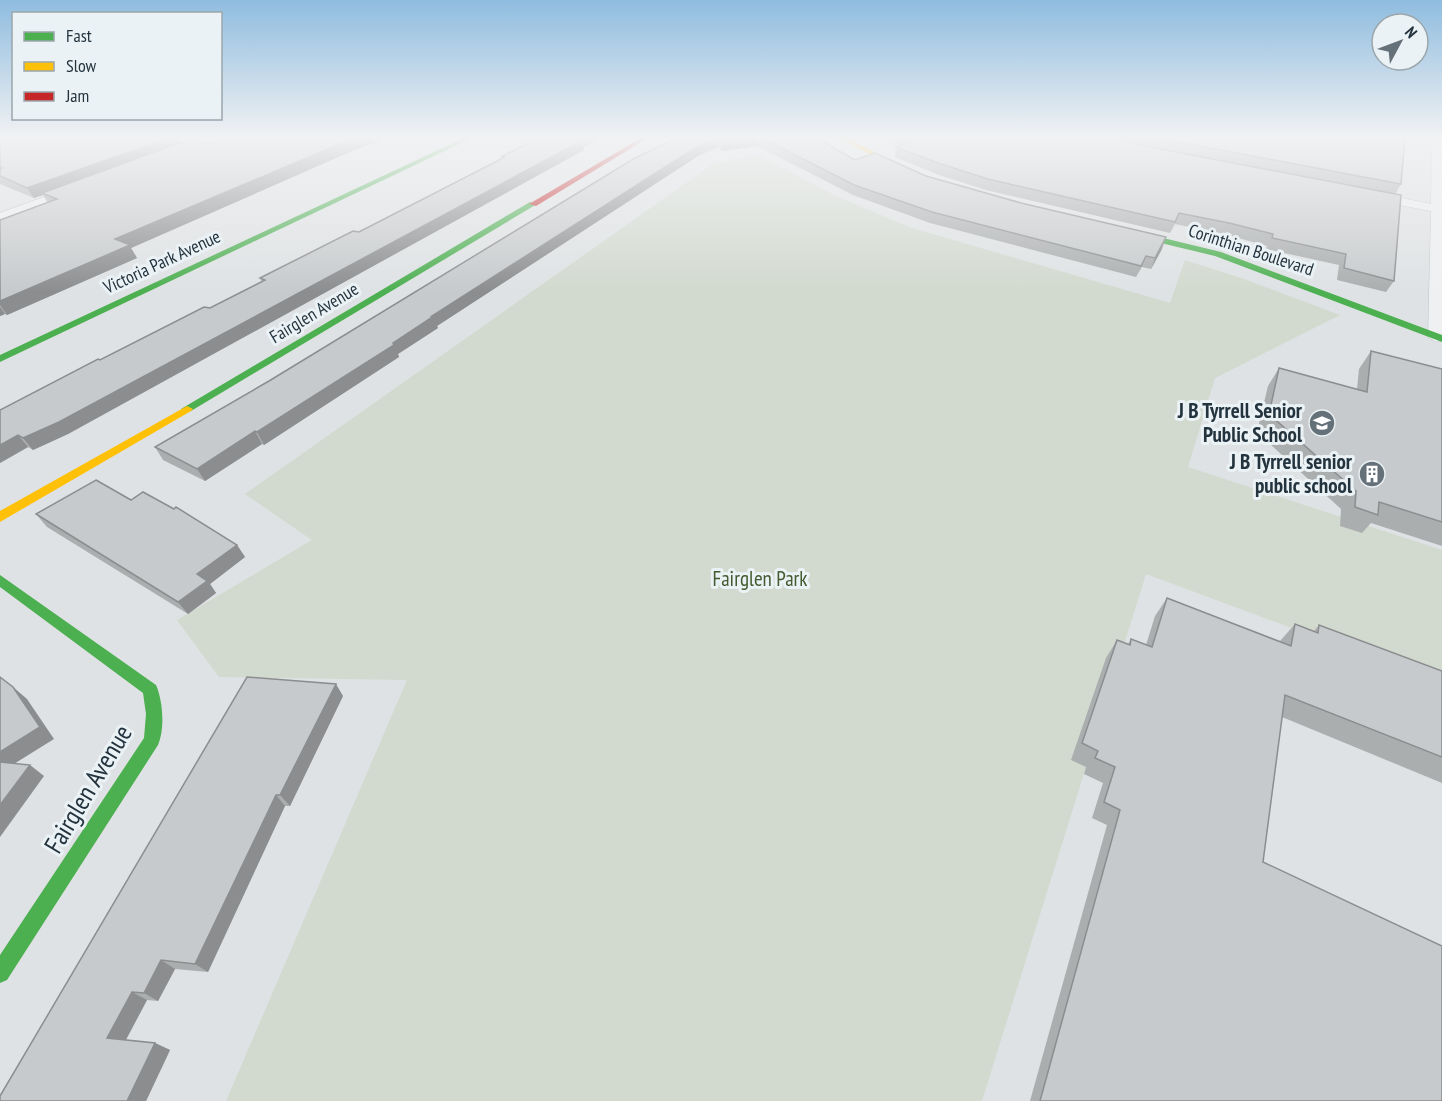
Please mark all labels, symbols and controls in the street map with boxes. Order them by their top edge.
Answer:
legend [12,12,222,120]
north arrow [1370,12,1430,72]
text: N [1401,22,1422,42]
text: Fast [66,24,92,47]
text: Slow [66,54,97,77]
text: Jam [65,84,89,107]
street label: Corinthian Boulevard [1186,218,1317,281]
street label: Victoria Park Avenue [99,224,224,299]
street label: Fairglen Avenue [265,277,362,348]
place label: J B Tyrrell Senior Public School [1177,397,1303,448]
school or university icon: J B Tyrrell Senior Public School [1307,408,1337,438]
place label: J B Tyrrell senior public school [1229,448,1353,499]
building icon: J B Tyrrell senior public school [1357,459,1387,489]
park label: Fairglen Park [713,565,807,592]
street label: Fairglen Avenue [36,719,139,859]

